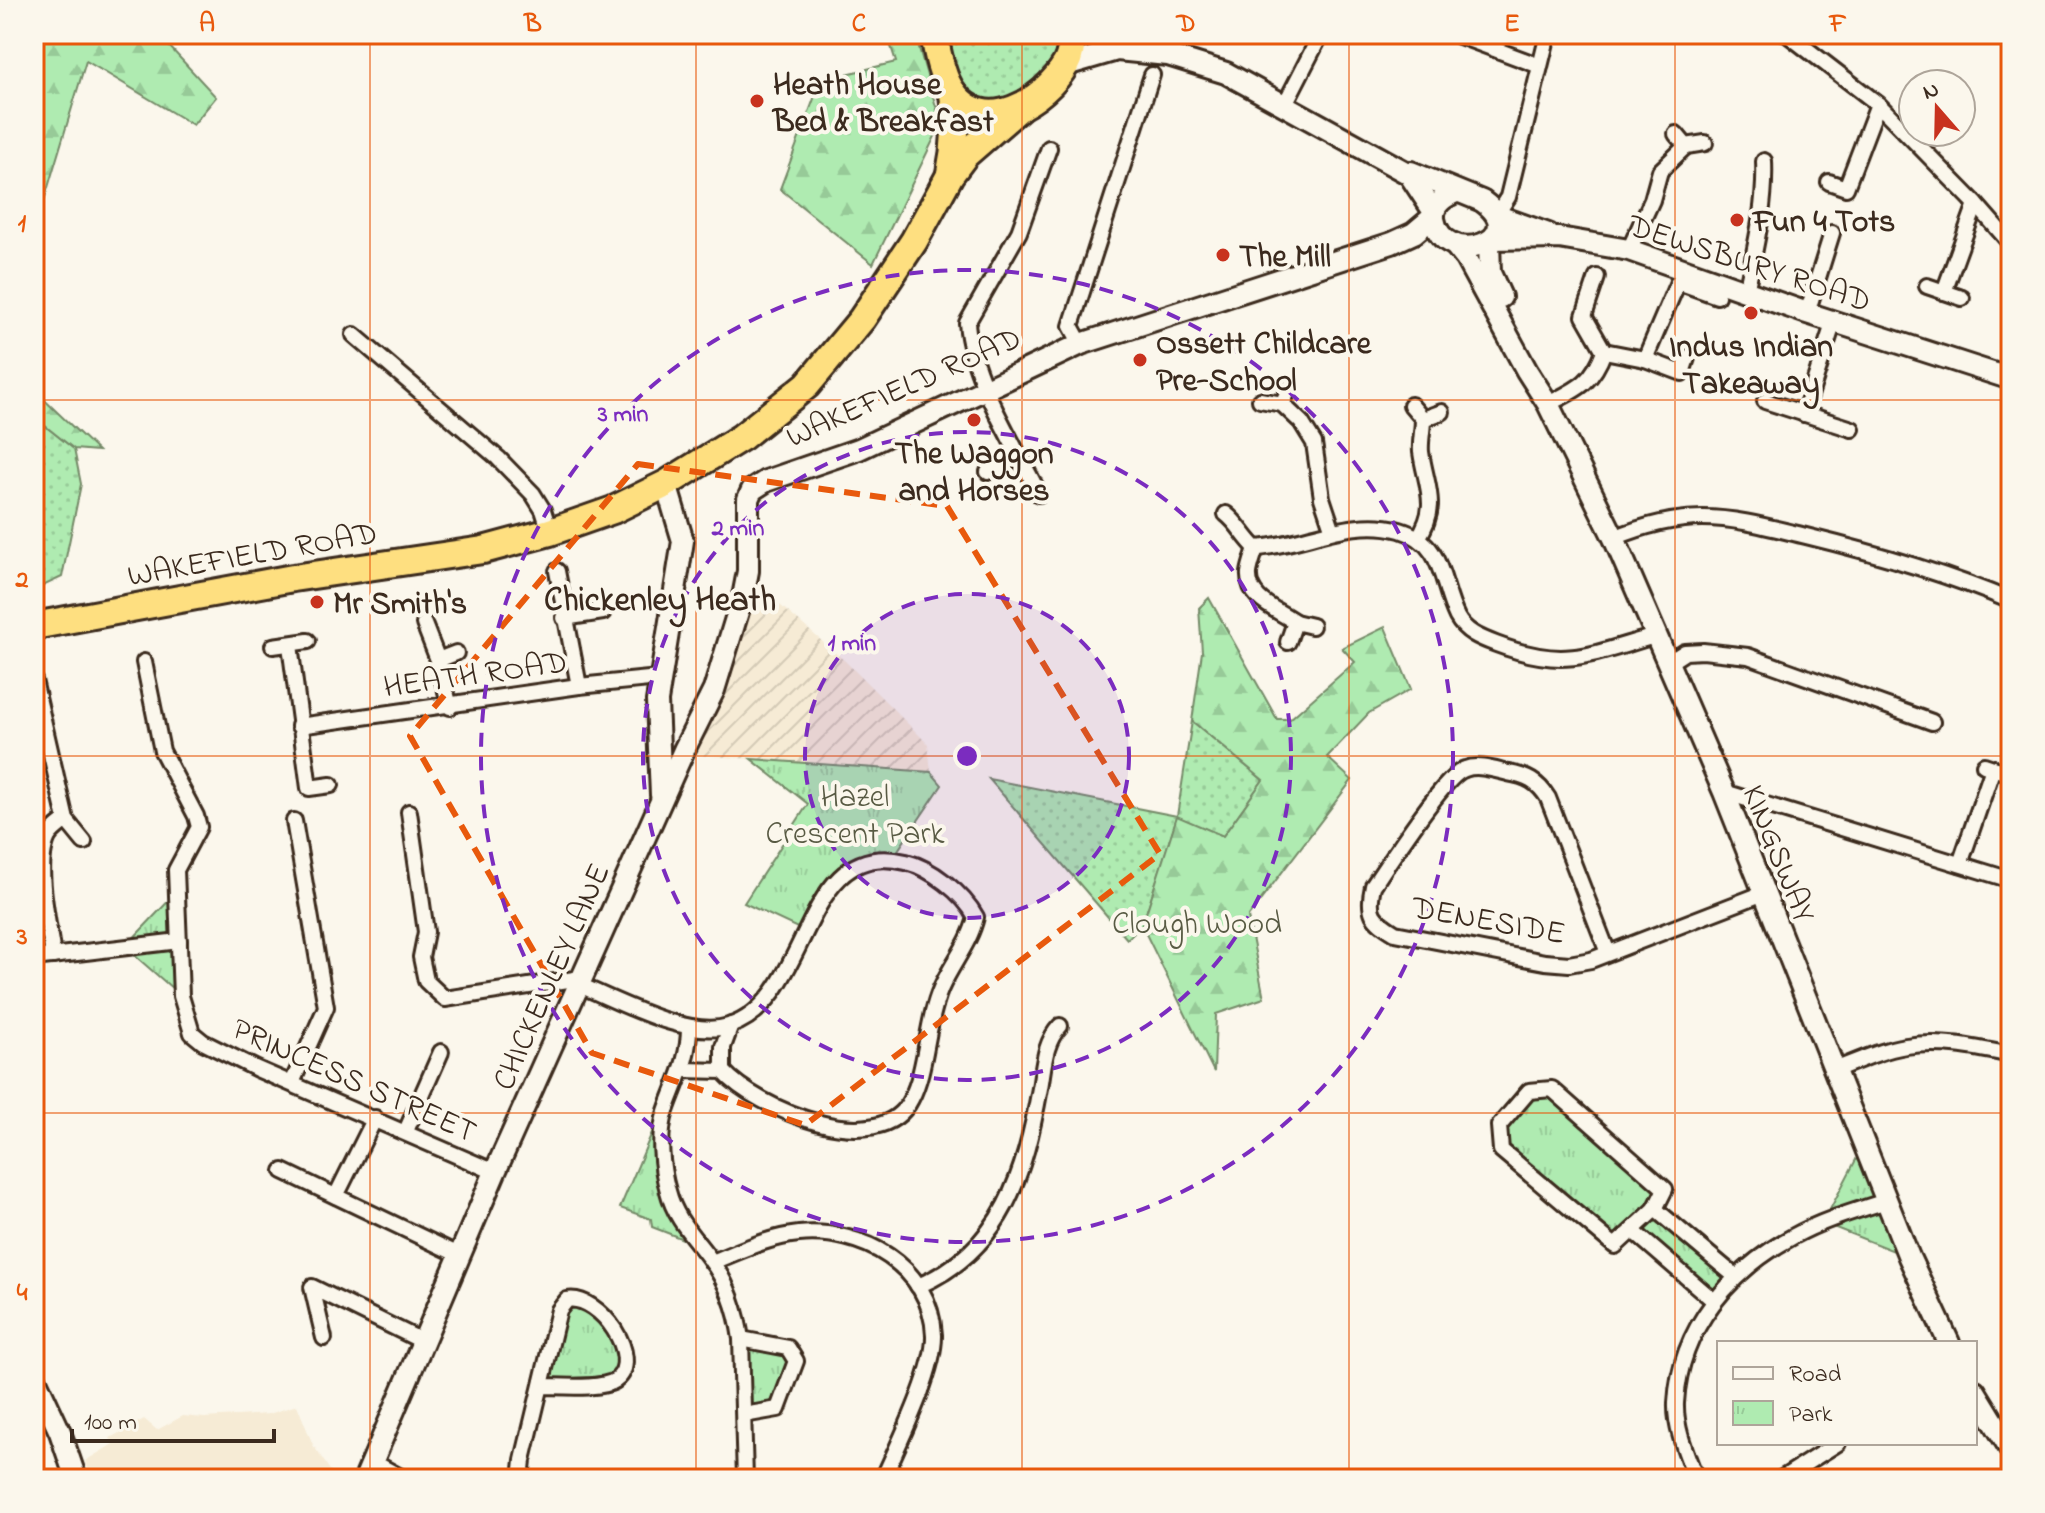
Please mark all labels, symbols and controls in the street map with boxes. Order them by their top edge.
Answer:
text: A [199,6,215,44]
text: B [523,6,542,44]
text: C [852,6,866,44]
text: D [1175,6,1196,44]
text: E [1504,6,1520,44]
text: F [1828,6,1847,44]
place label: Heath House Bed & Breakfast [771,63,994,147]
north arrow [1897,68,1977,148]
text: N [1919,74,1944,110]
marker: Heath House Bed & Breakfast [748,92,766,110]
place label: Fun 4 Tots [1751,200,1895,247]
street label: DEWSBURY ROAD [1621,204,1876,327]
text: 1 [18,206,27,244]
marker: Fun 4 Tots [1728,211,1746,229]
place label: The Mill [1239,235,1331,282]
marker: The Mill [1214,246,1232,264]
marker: Indus Indian Takeaway [1742,304,1760,322]
street label: WAKEFIELD ROAD [779,316,1029,462]
place label: Ossett Childcare Pre-School [1156,322,1373,406]
place label: Indus Indian Takeaway [1669,325,1833,410]
marker: Ossett Childcare Pre-School [1131,351,1149,369]
text: 3 min [597,398,649,433]
marker: The Waggon and Horses [965,411,983,429]
place label: The Waggon and Horses [894,432,1054,516]
street label: WAKEFIELD ROAD [124,511,381,602]
text: 2 min [711,512,765,547]
text: 2 [15,562,29,600]
district label: Chickenley Heath [544,577,776,628]
place label: Mr Smith's [333,582,467,629]
marker: Mr Smith's [308,593,326,611]
text: 1 min [828,627,876,662]
street label: HEATH ROAD [381,640,570,713]
centre of rings [953,742,981,770]
park label: Hazel Crescent Park [765,775,945,859]
street label: KINGSWAY [1728,779,1826,930]
street label: CHICKENLEY LANE [482,856,624,1099]
street label: DENESIDE [1407,886,1569,959]
park label: Clough Wood [1112,902,1282,949]
text: 3 [16,919,28,957]
street label: PRINCESS STREET [224,1007,483,1157]
text: 4 [17,1275,28,1313]
legend [1717,1341,1977,1445]
text: Road [1789,1358,1842,1393]
scale bar [72,1393,274,1443]
text: Park [1789,1398,1833,1433]
text: 100 m [84,1406,137,1441]

